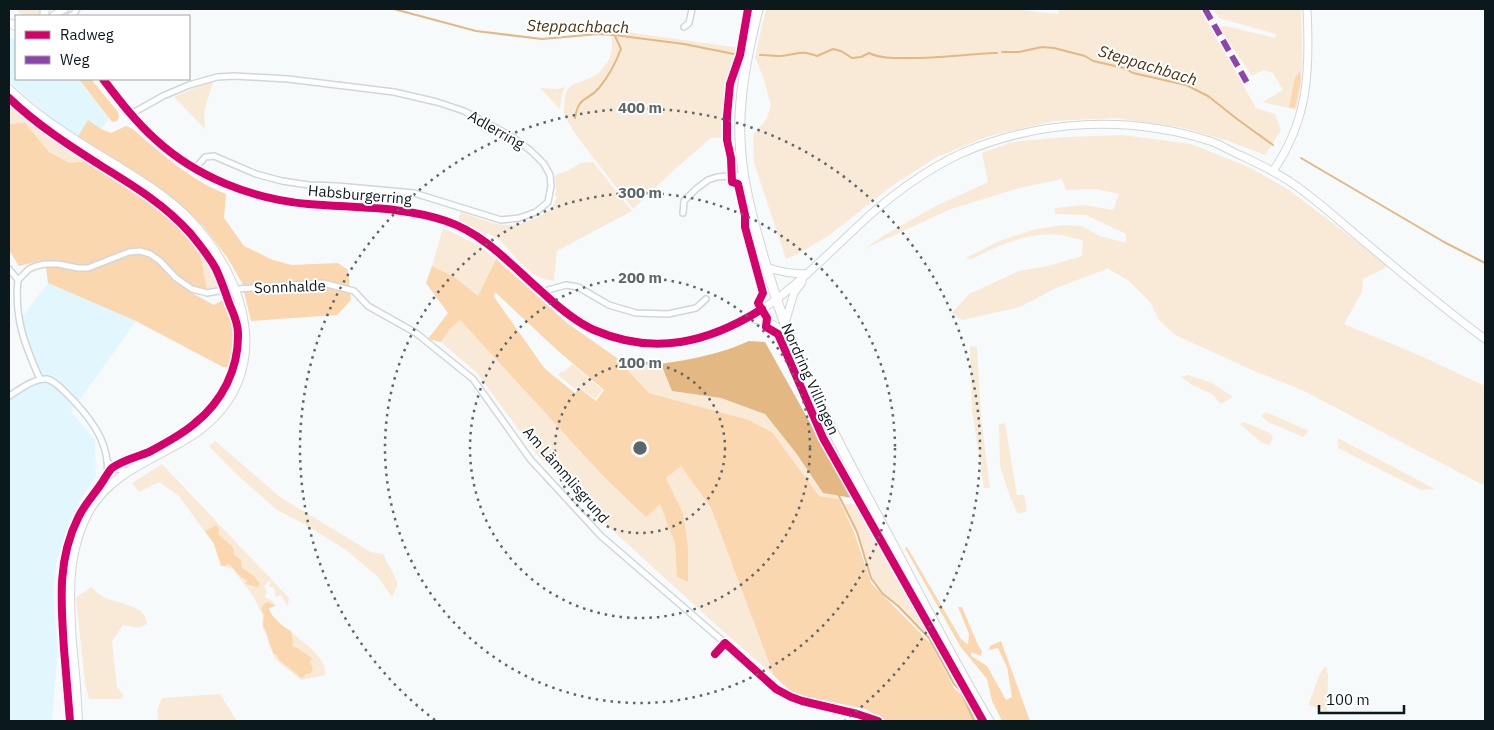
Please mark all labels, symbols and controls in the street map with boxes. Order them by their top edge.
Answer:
legend [15,15,190,80]
water label: Steppachbach [527,15,629,37]
text: Radweg [60,25,114,44]
water label: Steppachbach [1096,40,1200,90]
text: Weg [60,50,89,69]
text: 400 m [618,98,662,117]
street label: Adlerring [465,106,528,153]
street label: Habsburgerring [307,180,413,209]
text: 300 m [618,183,662,202]
text: 200 m [618,268,662,287]
street label: Sonnhalde [254,276,326,297]
street label: Nordring Villingen [777,320,844,438]
text: 100 m [618,353,662,372]
street label: Am Lämmlisgrund [519,422,614,527]
centre of rings [631,439,649,457]
scale bar [1319,682,1404,714]
text: 100 m [1326,690,1370,709]

